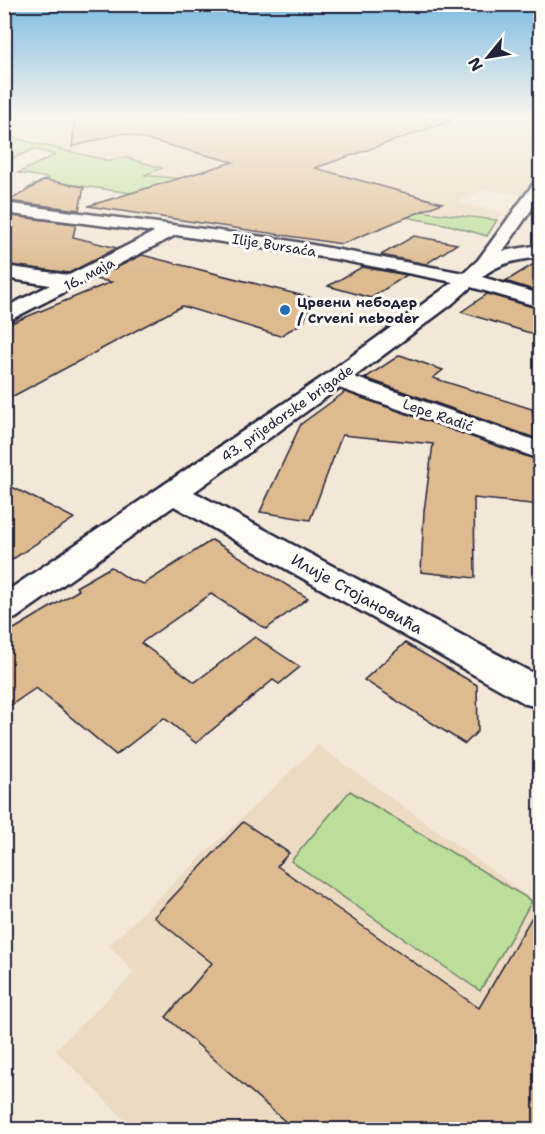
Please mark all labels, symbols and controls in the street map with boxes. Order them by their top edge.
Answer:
north arrow [458,27,518,87]
text: N [463,54,488,75]
street label: Ilije Bursaća [231,229,318,261]
street label: 16. маја [61,253,118,295]
place label: Црвени небодер / Crveni neboder [297,293,420,327]
marker: Црвени небодер / Crveni neboder [278,303,292,317]
street label: 43. prijedorske brigade [217,360,357,466]
street label: Lepe Radić [400,395,476,435]
street label: Илије Стојановића [287,549,427,639]

